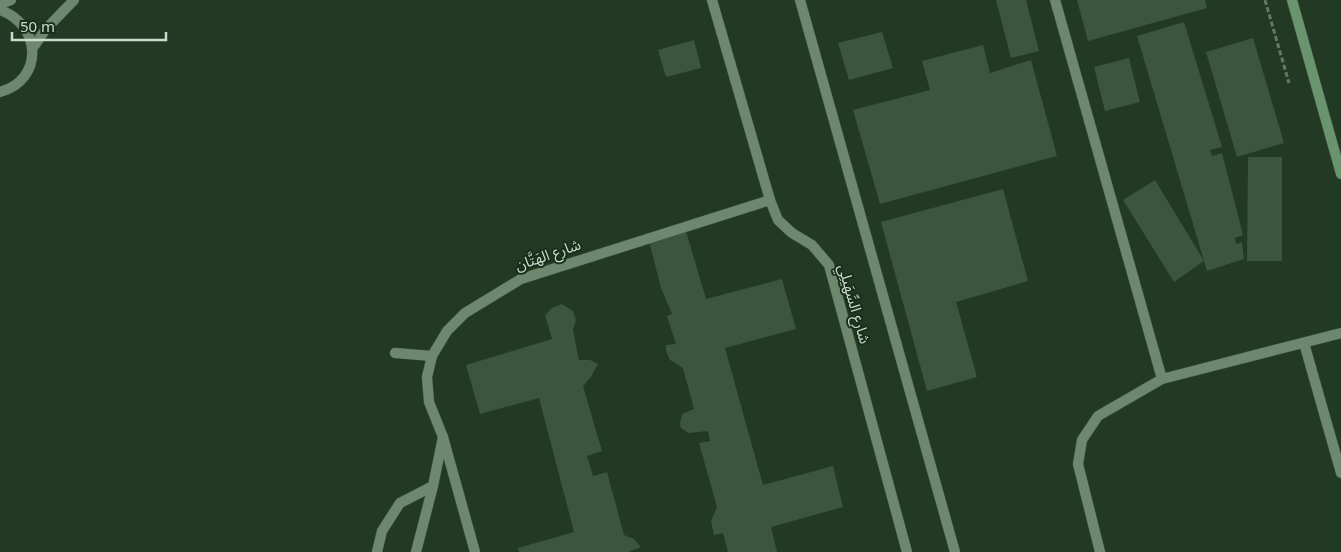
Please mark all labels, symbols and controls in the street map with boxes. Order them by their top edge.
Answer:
scale bar [12,10,166,42]
text: 50 m [20,11,55,43]
street label: شارع الهَتَّان [510,229,586,281]
street label: شارع السِّهَيلِي [827,260,881,348]

